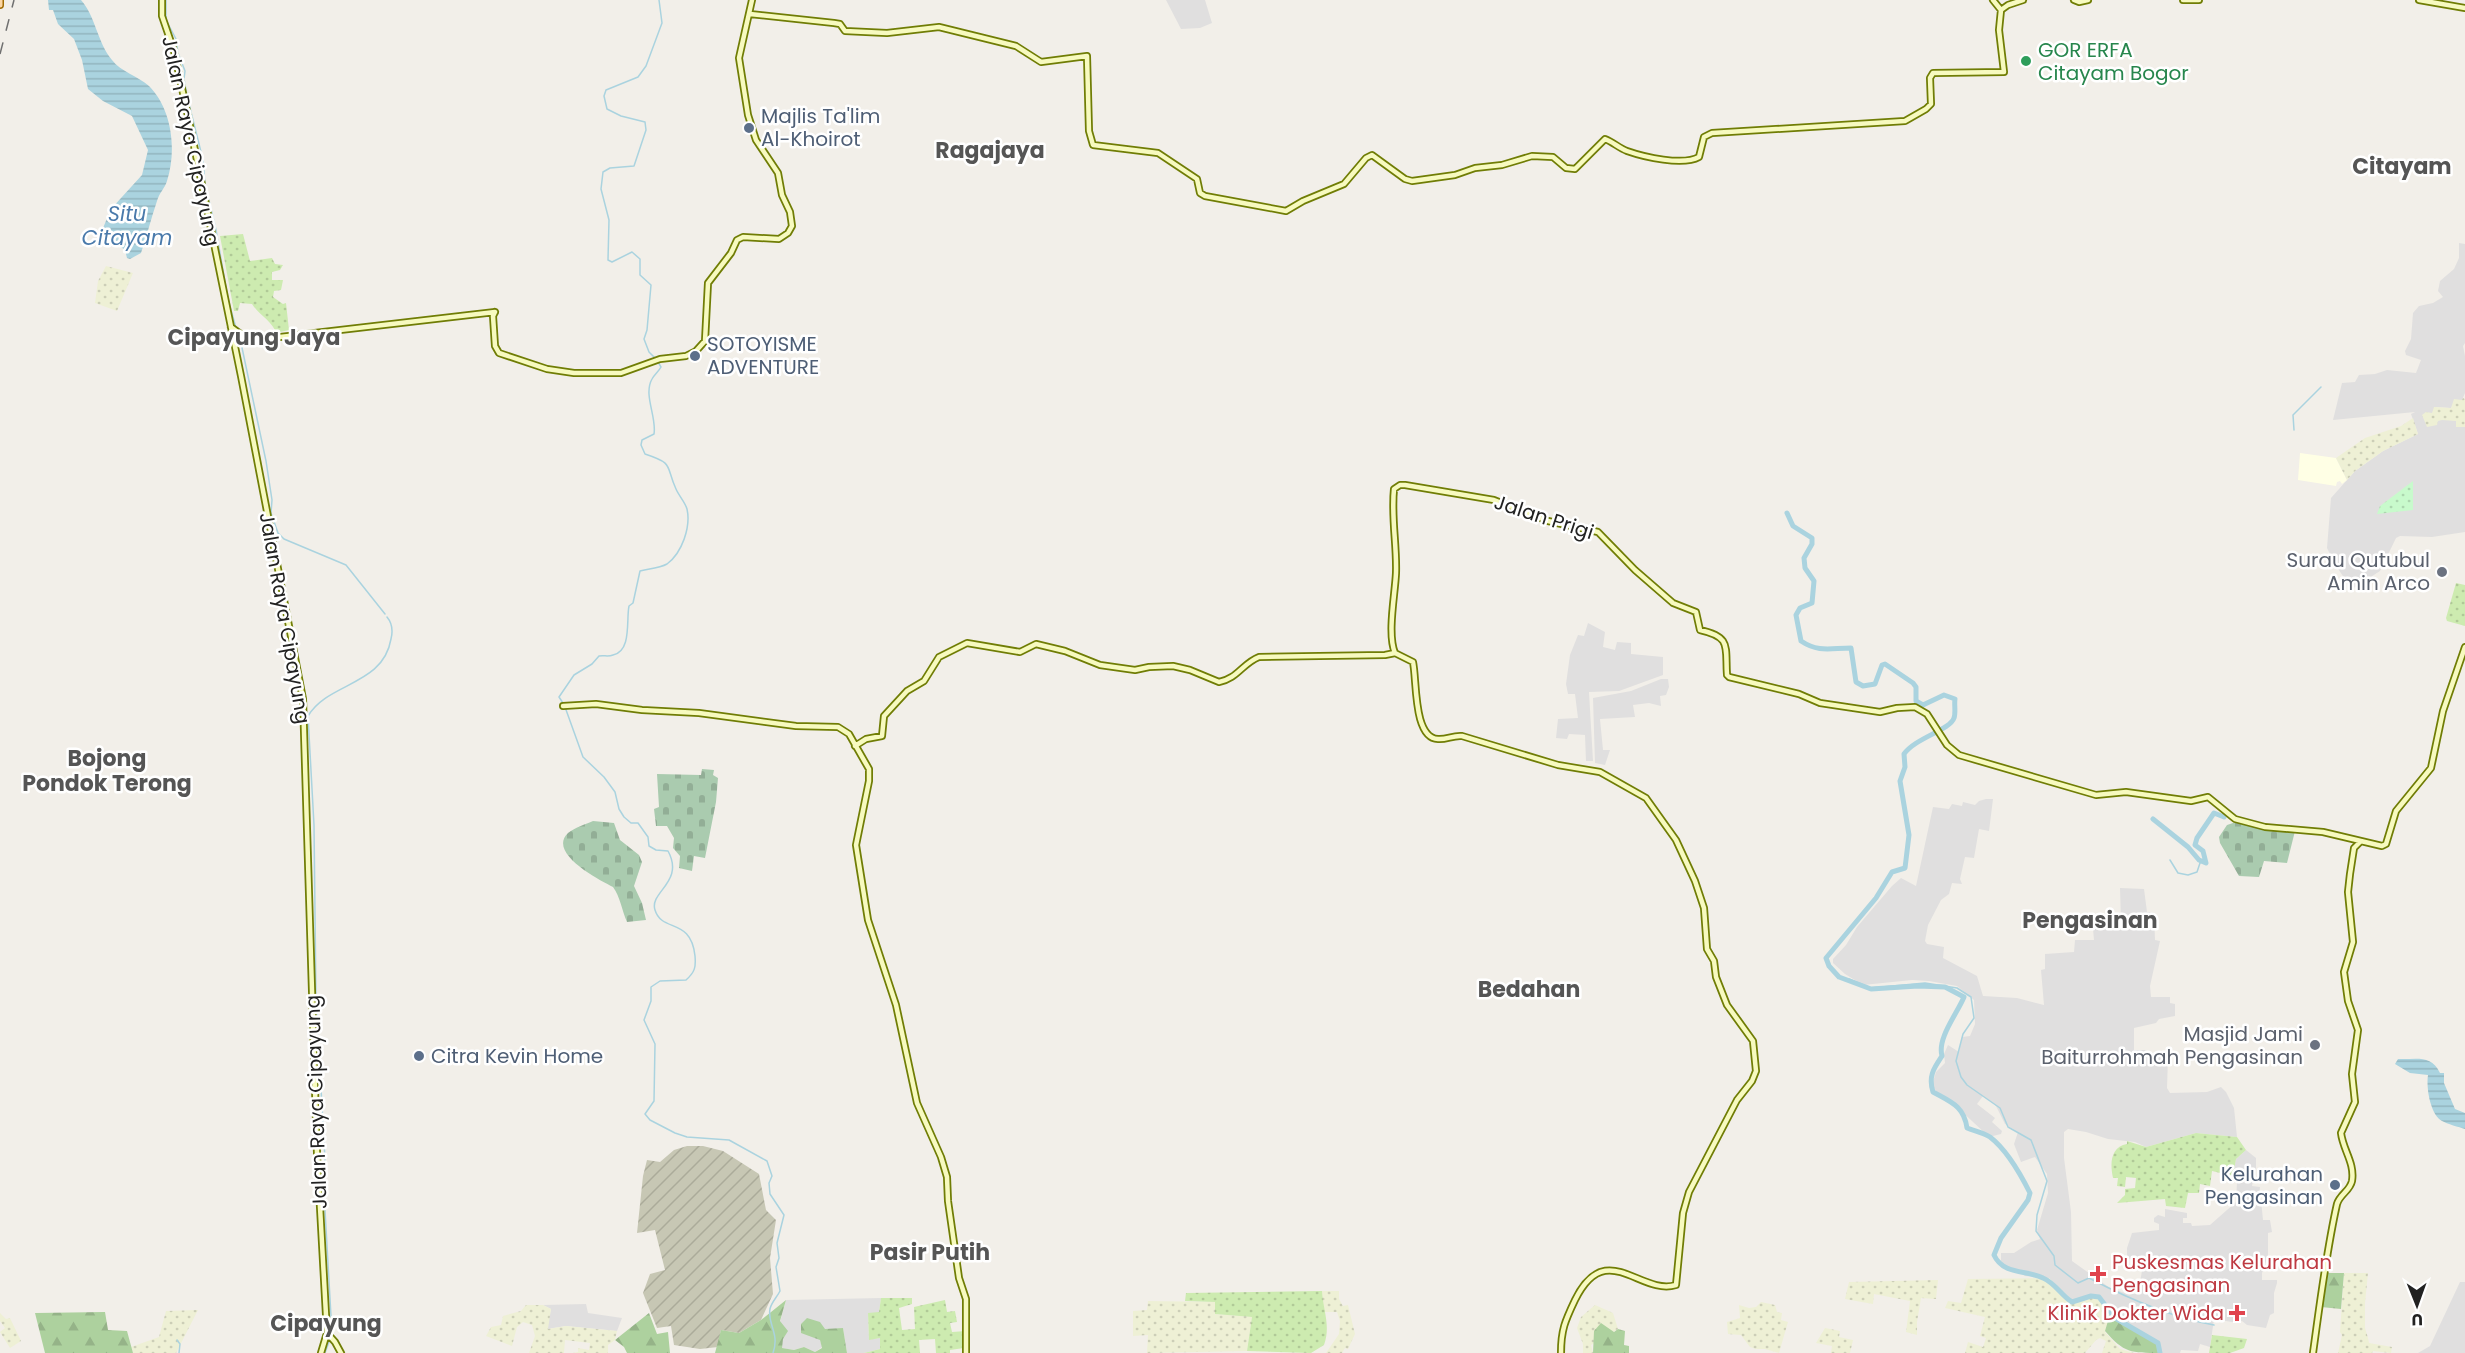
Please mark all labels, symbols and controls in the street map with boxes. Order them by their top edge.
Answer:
street label: Jalan Raya Cipayung [155,33,227,249]
place label: GOR ERFA Citayam Bogor [2038,36,2189,87]
marker: GOR ERFA Citayam Bogor [2019,54,2033,68]
place label: Majlis Ta'lim Al-Khoirot [761,102,880,153]
marker: Majlis Ta'lim Al-Khoirot [742,121,756,135]
district label: Ragajaya [935,135,1045,166]
district label: Citayam [2352,151,2452,182]
water label: Situ Citayam [82,199,172,252]
district label: Cipayung Jaya [168,322,340,353]
place label: SOTOYISME ADVENTURE [707,330,819,381]
marker: SOTOYISME ADVENTURE [688,349,702,363]
street label: Jalan Prigi [1491,488,1597,546]
street label: Jalan Raya Cipayung [253,510,317,726]
place label: Surau Qutubul Amin Arco [2286,546,2430,597]
marker: Surau Qutubul Amin Arco [2435,565,2449,579]
district label: Bojong Pondok Terong [22,743,192,799]
district label: Pengasinan [2022,905,2158,936]
district label: Bedahan [1478,974,1580,1005]
street label: Jalan Raya Cipayung [298,994,334,1210]
place label: Masjid Jami Baiturrohmah Pengasinan [2041,1020,2303,1071]
marker: Masjid Jami Baiturrohmah Pengasinan [2308,1038,2322,1052]
place label: Citra Kevin Home [431,1042,603,1070]
marker: Citra Kevin Home [412,1049,426,1063]
place label: Kelurahan Pengasinan [2205,1160,2323,1211]
marker: Kelurahan Pengasinan [2328,1178,2342,1192]
district label: Pasir Putih [870,1237,990,1268]
place label: Puskesmas Kelurahan Pengasinan [2112,1248,2332,1299]
marker: Puskesmas Kelurahan Pengasinan [2089,1265,2107,1283]
north arrow [2387,1275,2447,1335]
place label: Klinik Dokter Wida [2048,1299,2224,1327]
marker: Klinik Dokter Wida [2228,1304,2246,1322]
district label: Cipayung [270,1308,382,1339]
text: U [2411,1308,2423,1331]

